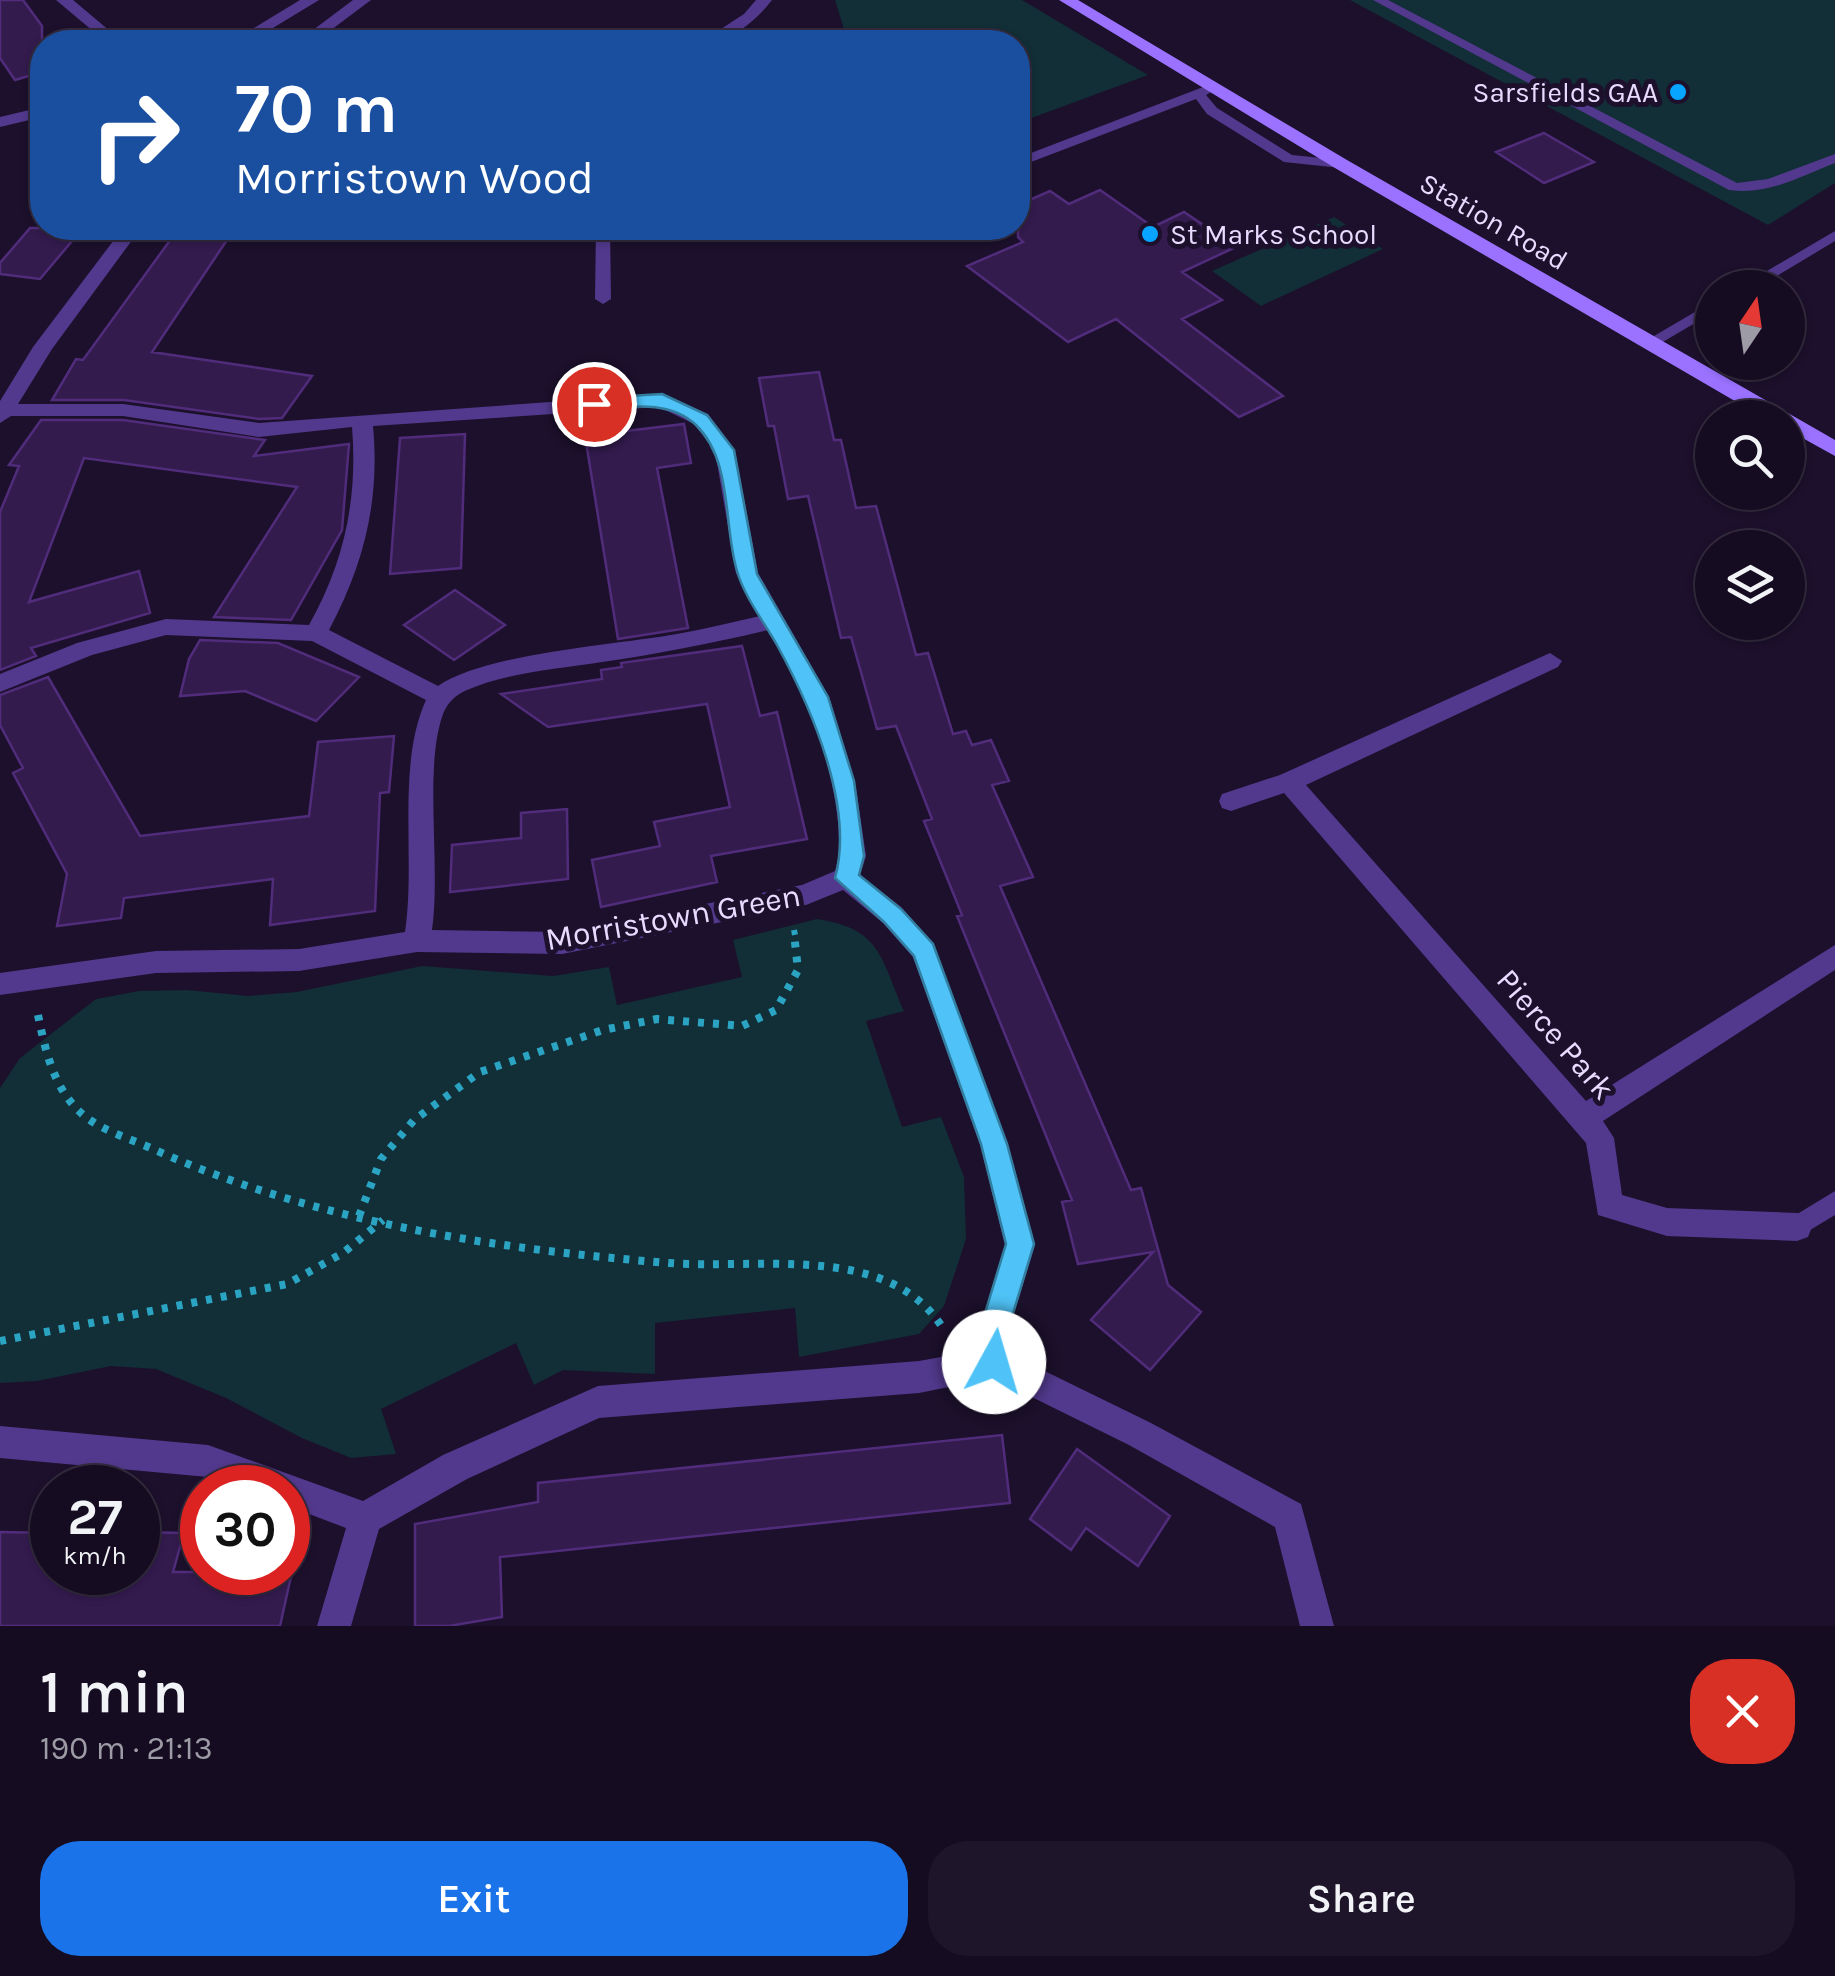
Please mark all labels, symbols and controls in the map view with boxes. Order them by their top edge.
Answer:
text: 70 m [235,68,398,150]
icon: right [70,70,200,200]
place label: Sarsfields GAA [1473,76,1658,109]
marker: Sarsfields GAA [1667,81,1689,103]
text: Morristown Wood [235,152,594,204]
street label: Station Road [1414,166,1573,277]
place label: St Marks School [1170,218,1377,251]
marker: St Marks School [1139,223,1161,245]
north arrow [1695,270,1805,380]
map controls [1695,270,1805,640]
pin [552,362,637,447]
icon: arrive [567,377,622,432]
button: search [1695,400,1805,510]
button: layers [1695,530,1805,640]
street label: Morristown Green [543,877,803,958]
street label: Pierce Park [1489,962,1622,1107]
position arrow [942,1310,1046,1414]
speed limit sign: 30 [180,1465,310,1595]
text: 27 [67,1488,123,1547]
text: km/h [63,1541,127,1570]
text: 1 min [40,1657,189,1727]
button: close [1690,1659,1795,1764]
text: 190 m · 21:13 [40,1730,213,1767]
button: Exit [40,1841,908,1956]
button: Share [928,1841,1795,1956]

